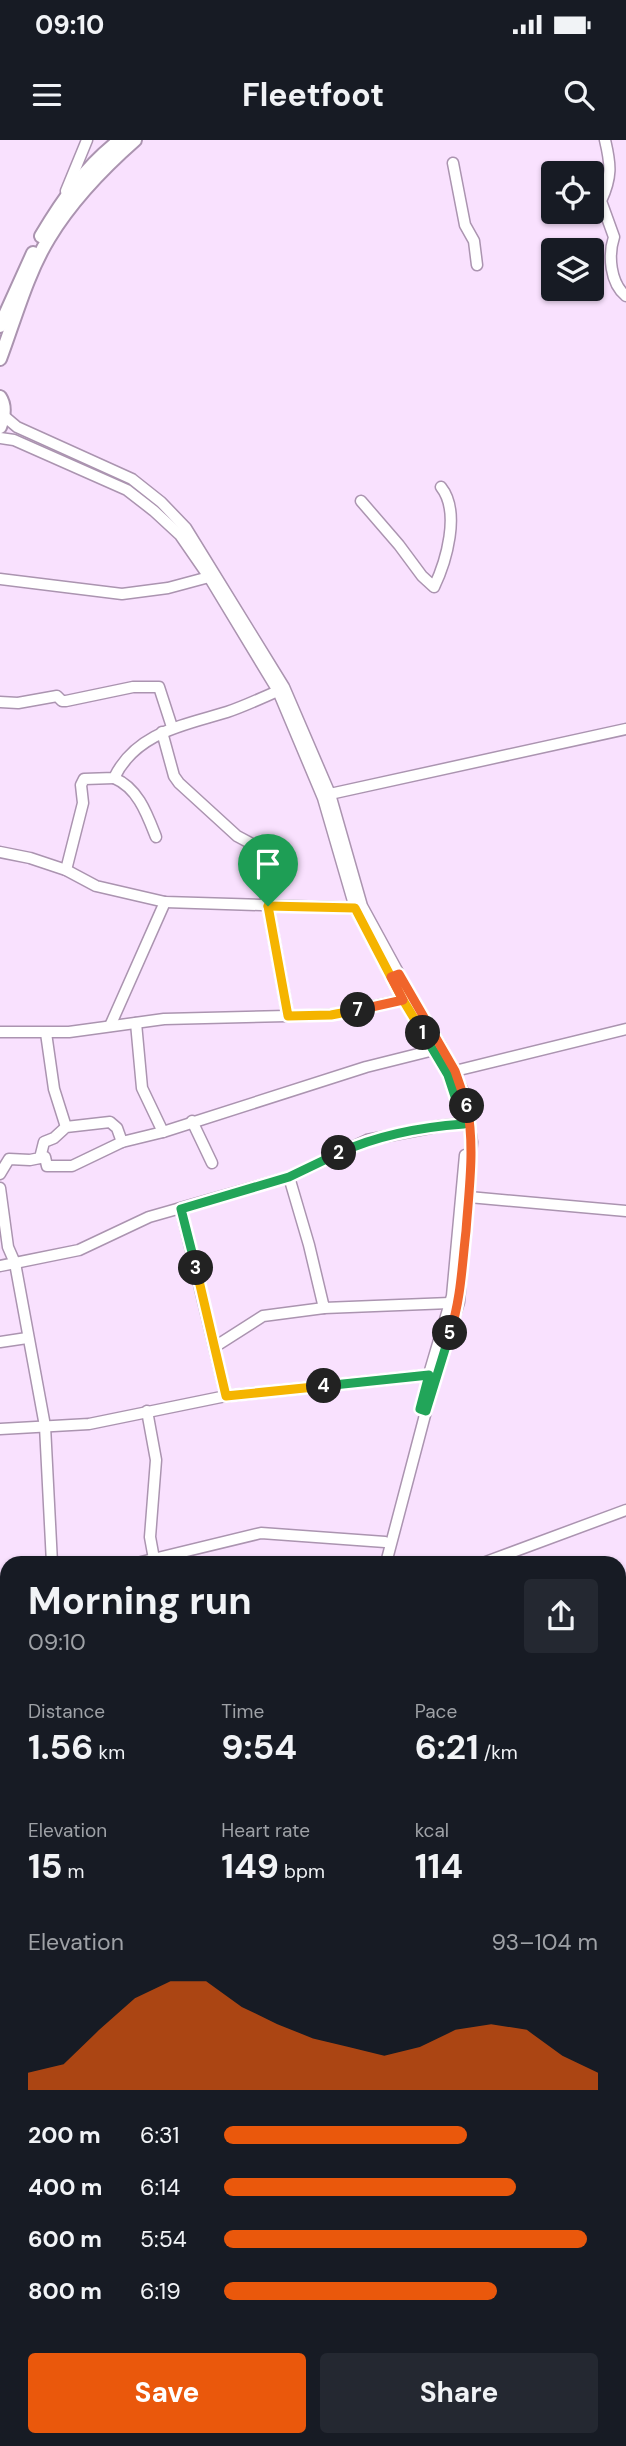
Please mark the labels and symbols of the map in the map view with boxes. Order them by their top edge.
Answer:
pin [238,834,298,906]
pin: 7 [340,992,376,1028]
pin: 1 [406,1016,440,1050]
pin: 6 [449,1088,484,1124]
pin: 2 [322,1136,356,1170]
pin: 3 [178,1250,214,1286]
pin: 5 [433,1316,468,1350]
pin: 4 [306,1368,342,1404]

